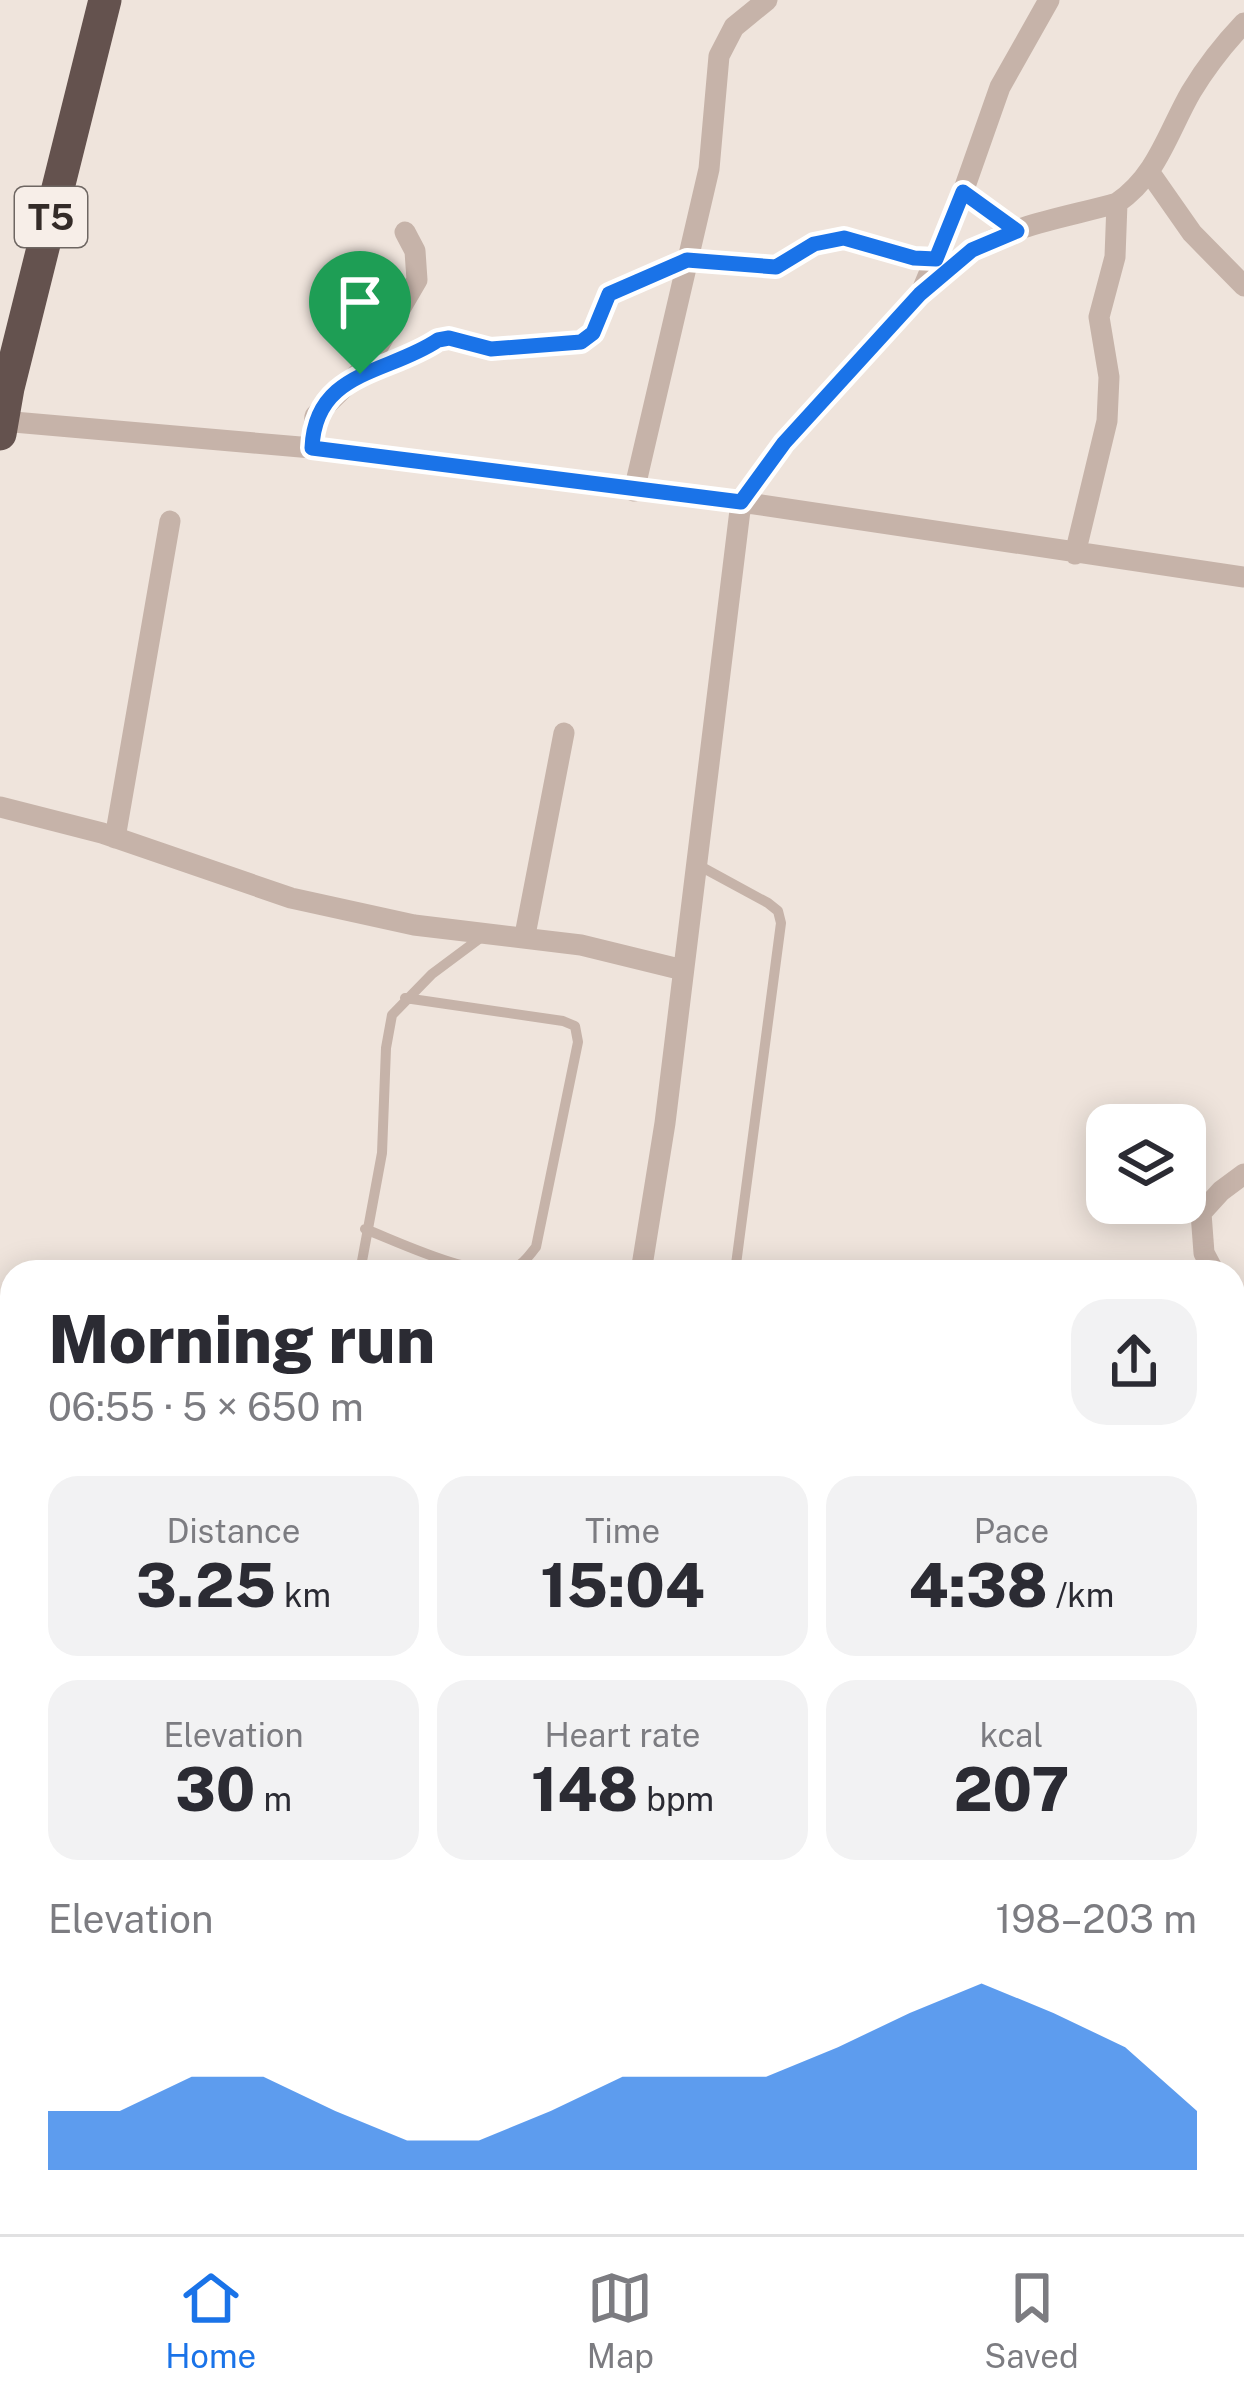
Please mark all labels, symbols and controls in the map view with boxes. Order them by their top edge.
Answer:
road number: T5 [15,187,87,247]
pin [309,251,411,374]
icon: arrive [327,269,393,335]
map controls [1086,1104,1206,1224]
button: layers [1086,1104,1206,1224]
button: share [1071,1299,1197,1425]
text: Morning run [48,1300,435,1378]
text: 06:55 · 5 × 650 m [48,1384,364,1430]
text: Distance [167,1512,300,1550]
text: Time [585,1512,660,1550]
text: Pace [974,1512,1049,1550]
text: 3.25 [136,1550,276,1621]
text: 15:04 [540,1550,705,1621]
text: 4:38 [909,1550,1048,1621]
text: km [276,1576,331,1614]
text: /km [1048,1576,1114,1614]
text: Elevation [163,1716,304,1754]
text: Heart rate [545,1716,700,1754]
text: kcal [980,1716,1043,1754]
text: 30 [175,1754,255,1825]
text: 148 [531,1754,638,1825]
text: 207 [953,1754,1070,1825]
text: m [255,1780,292,1818]
text: bpm [638,1780,714,1818]
text: Elevation [48,1896,214,1942]
text: 198–203 m [995,1896,1197,1942]
tab: Home [165,2265,256,2375]
tab: Map [587,2265,654,2375]
tab: Saved [984,2265,1079,2375]

